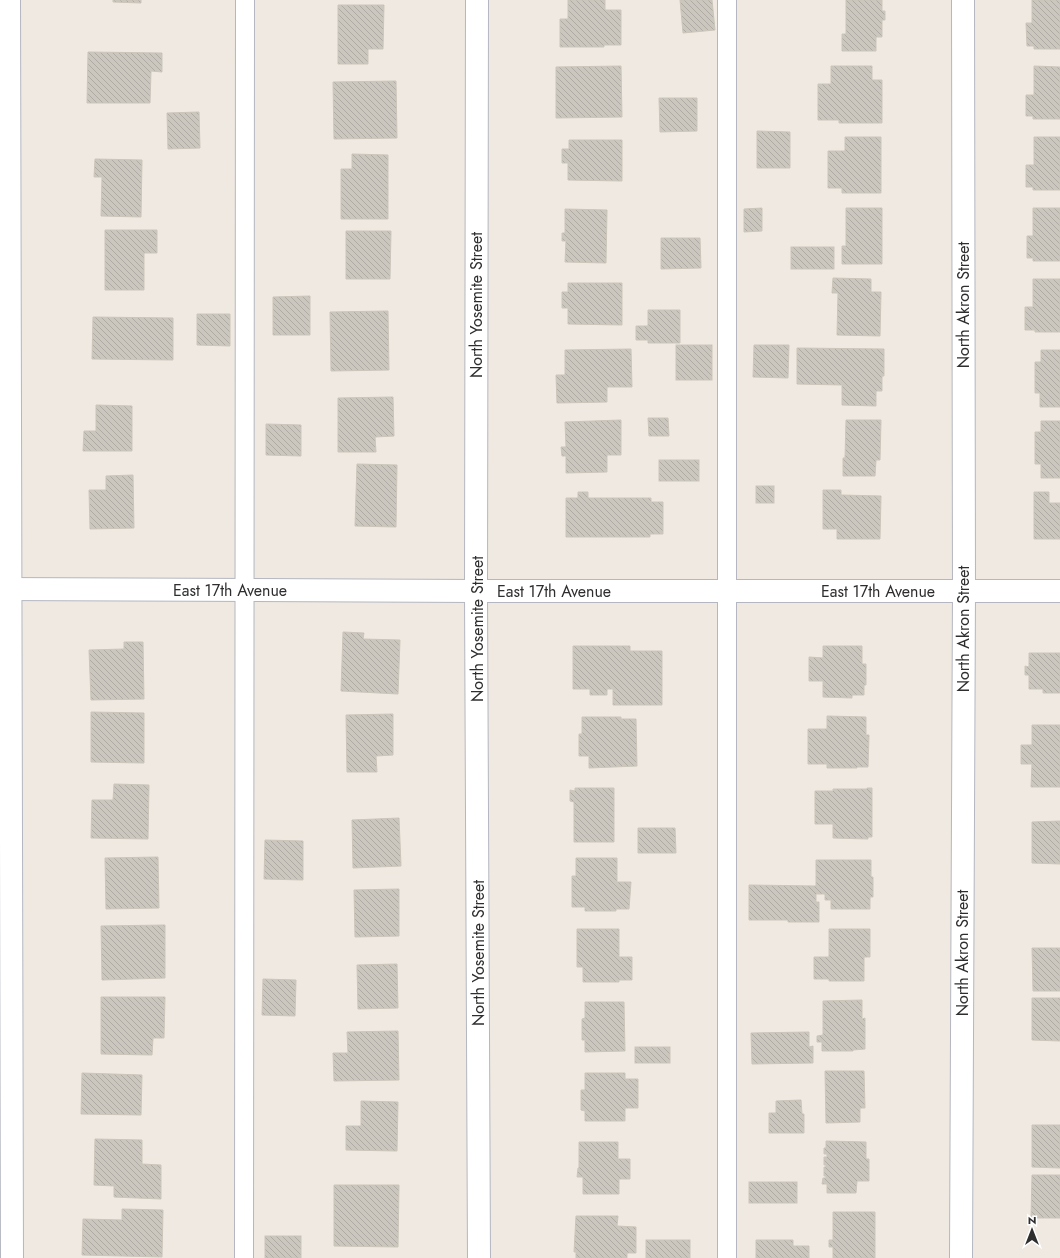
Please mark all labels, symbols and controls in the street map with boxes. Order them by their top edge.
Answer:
street label: North Yosemite Street [465,232,488,378]
street label: North Akron Street [952,242,975,368]
street label: North Yosemite Street [466,556,489,702]
street label: North Akron Street [952,566,975,692]
street label: East 17th Avenue [173,579,287,602]
street label: East 17th Avenue [497,580,611,603]
street label: East 17th Avenue [821,580,935,603]
street label: North Yosemite Street [467,880,490,1026]
street label: North Akron Street [951,890,974,1016]
north arrow [1012,1210,1052,1250]
text: N [1028,1212,1036,1228]

